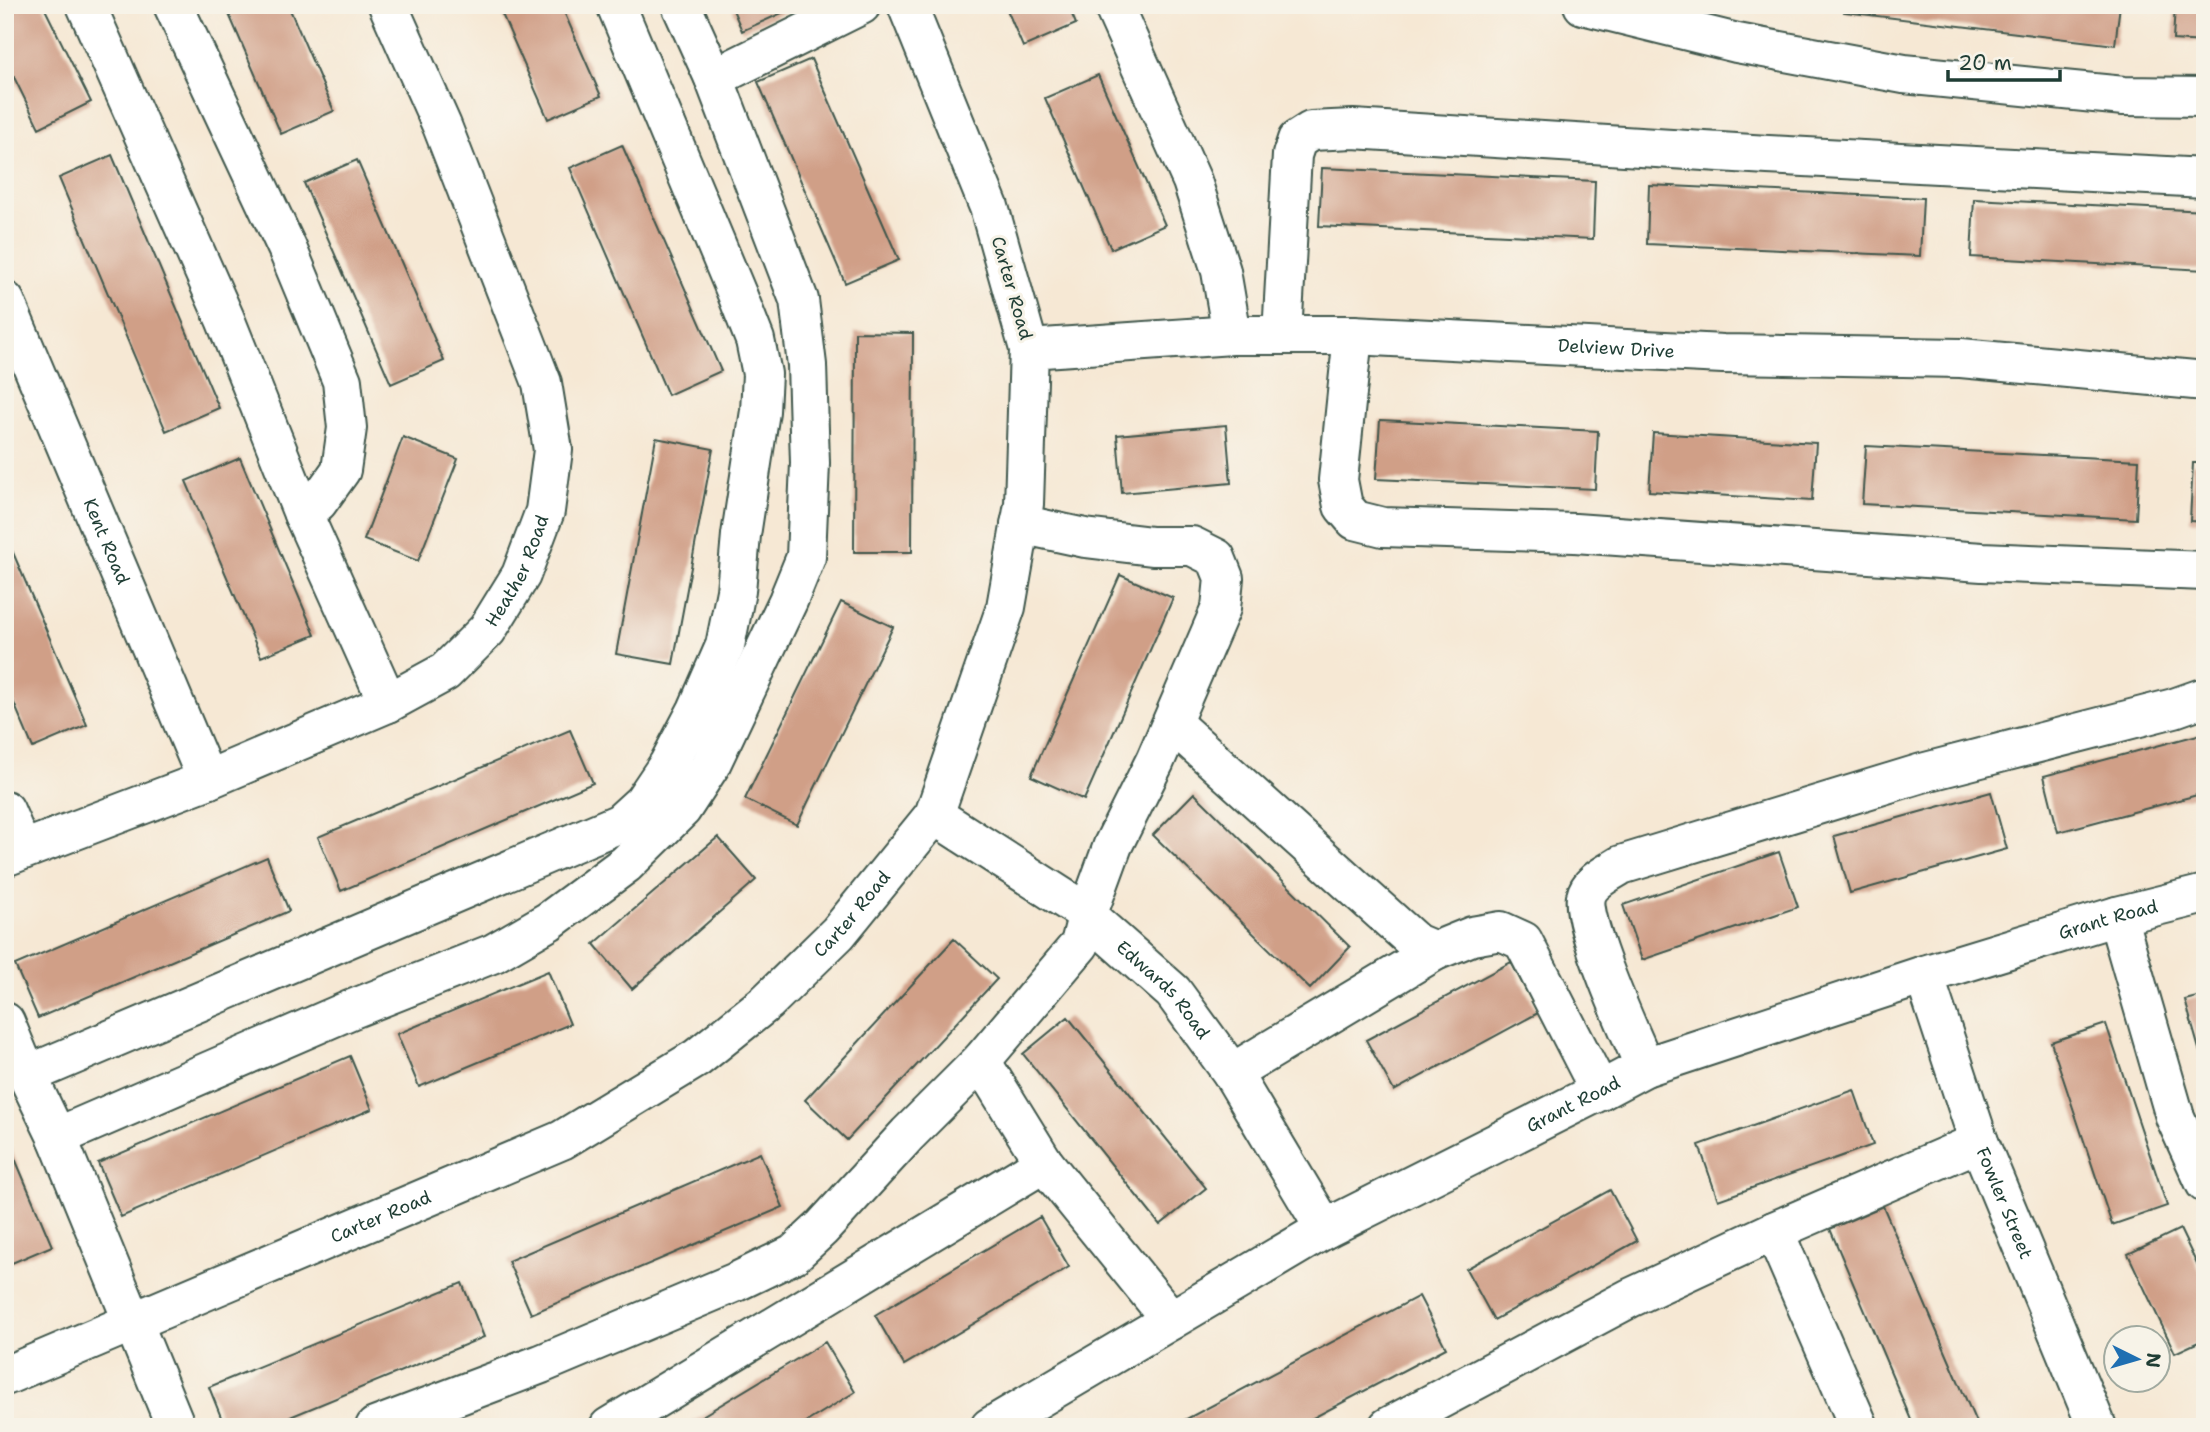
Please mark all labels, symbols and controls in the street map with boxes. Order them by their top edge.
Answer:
scale bar [1948,38,2060,82]
text: 20 m [1958,49,2012,77]
street label: Carter Road [986,233,1038,343]
street label: Delview Drive [1557,334,1675,364]
street label: Kent Road [78,495,135,588]
street label: Heather Road [480,511,554,631]
street label: Carter Road [808,866,896,962]
street label: Grant Road [2056,894,2160,945]
street label: Edwards Road [1111,935,1215,1044]
street label: Grant Road [1522,1070,1624,1138]
street label: Fowler Street [1971,1144,2038,1263]
street label: Carter Road [327,1185,435,1249]
north arrow [2102,1324,2172,1394]
text: N [2140,1352,2167,1369]

